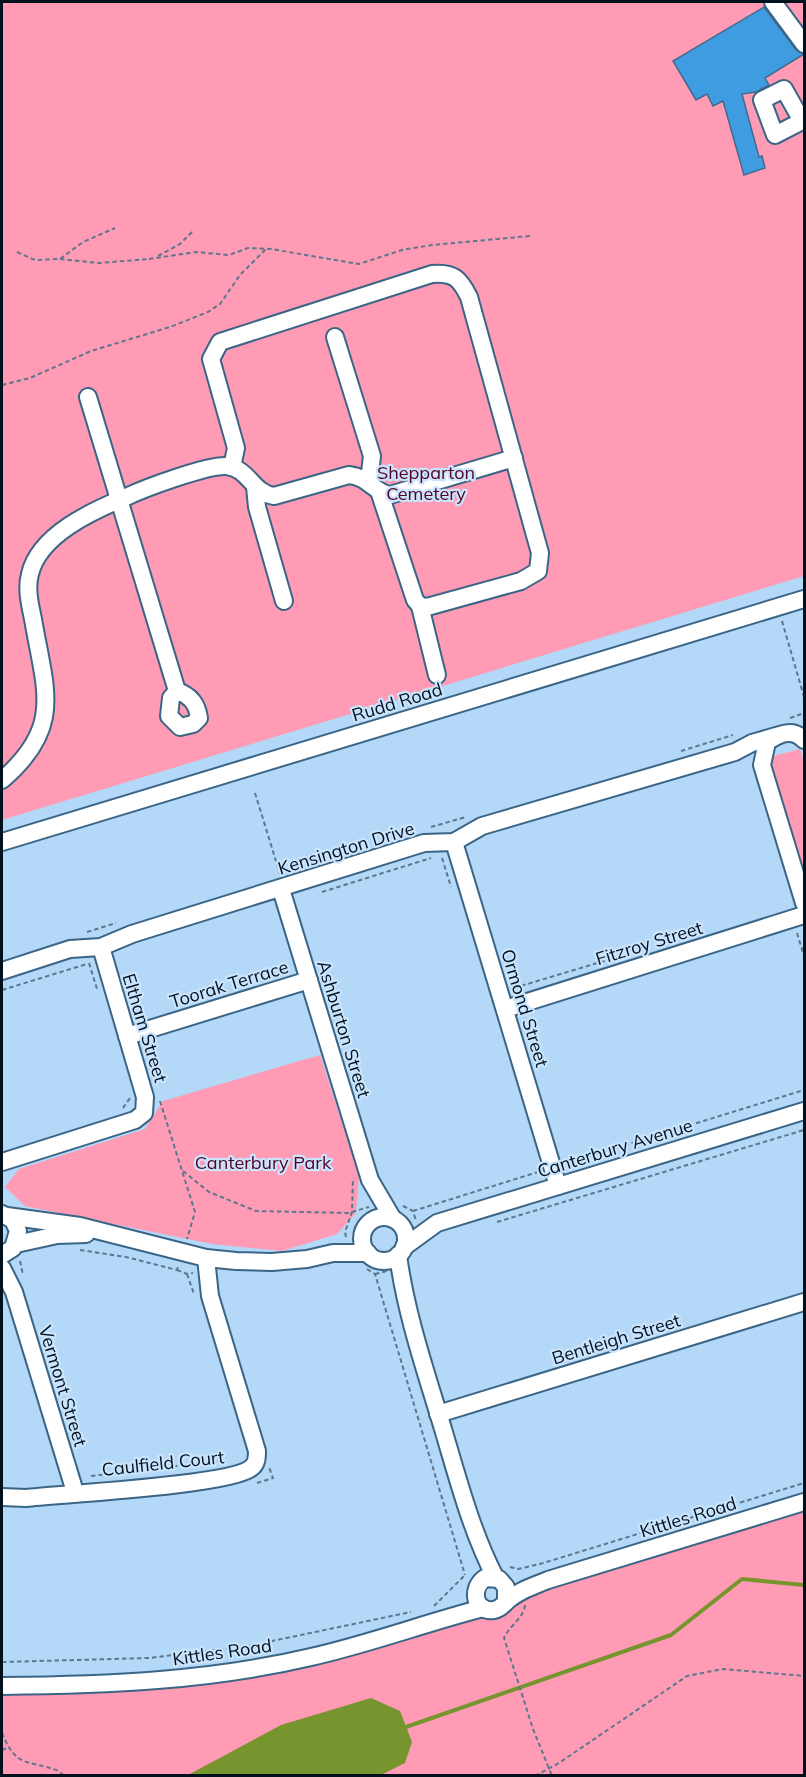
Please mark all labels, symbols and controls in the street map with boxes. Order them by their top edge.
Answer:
park label: Shepparton Cemetery [377,461,475,505]
street label: Rudd Road [349,677,445,727]
street label: Kensington Drive [275,816,417,880]
street label: Fitzroy Street [593,916,705,970]
street label: Ormond Street [496,946,554,1070]
street label: Toorak Terrace [167,955,291,1013]
street label: Ashburton Street [312,958,376,1100]
street label: Eltham Street [118,971,172,1085]
street label: Canterbury Avenue [535,1113,695,1183]
park label: Canterbury Park [195,1151,332,1174]
street label: Bentleigh Street [549,1309,683,1369]
street label: Vermont Street [34,1323,92,1449]
street label: Caulfield Court [101,1445,225,1481]
street label: Kittles Road [637,1491,739,1543]
street label: Kittles Road [171,1634,273,1670]

